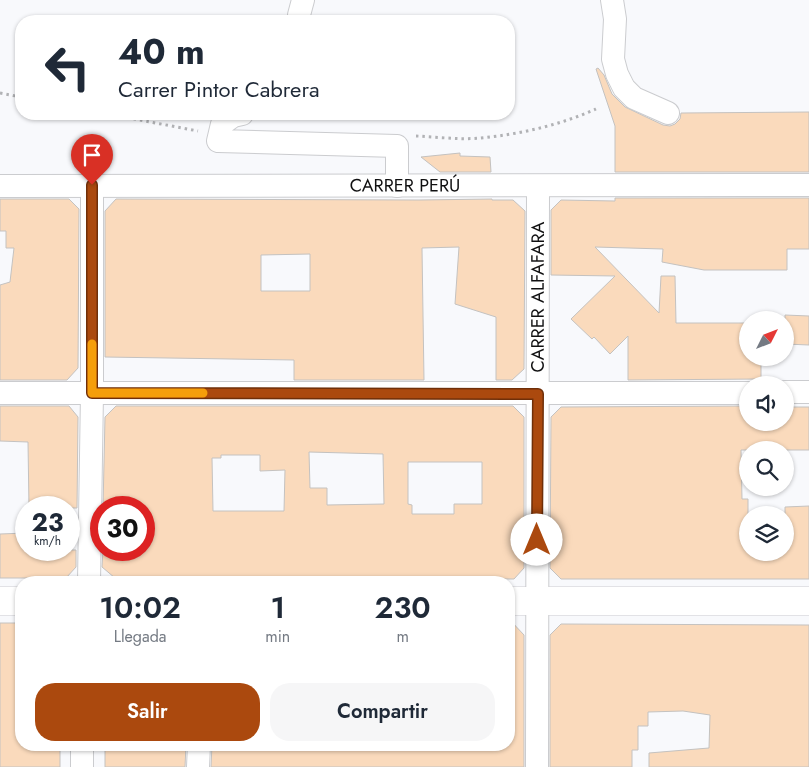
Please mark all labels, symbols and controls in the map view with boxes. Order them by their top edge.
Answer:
text: 40 m [118,27,205,77]
icon: left [35,35,100,100]
text: Carrer Pintor Cabrera [118,73,320,105]
pin [71,134,113,185]
icon: arrive [78,141,106,169]
street label: CARRER PERÚ [350,172,460,199]
street label: CARRER ALFAFARA [525,221,551,372]
north arrow [739,311,794,366]
map controls [739,311,794,561]
button: sound [739,376,794,431]
button: search [739,441,794,496]
speed limit sign: 30 [90,496,155,561]
text: 23 [32,504,63,540]
button: layers [739,506,794,561]
position arrow [510,513,562,565]
text: km/h [34,532,61,550]
text: 10:02 [99,586,181,629]
text: 1 [270,586,285,629]
text: 230 [375,586,431,629]
text: Llegada [114,625,167,648]
text: min [265,625,290,648]
text: m [396,625,409,648]
button: Salir [35,683,260,741]
button: Compartir [270,683,495,741]

